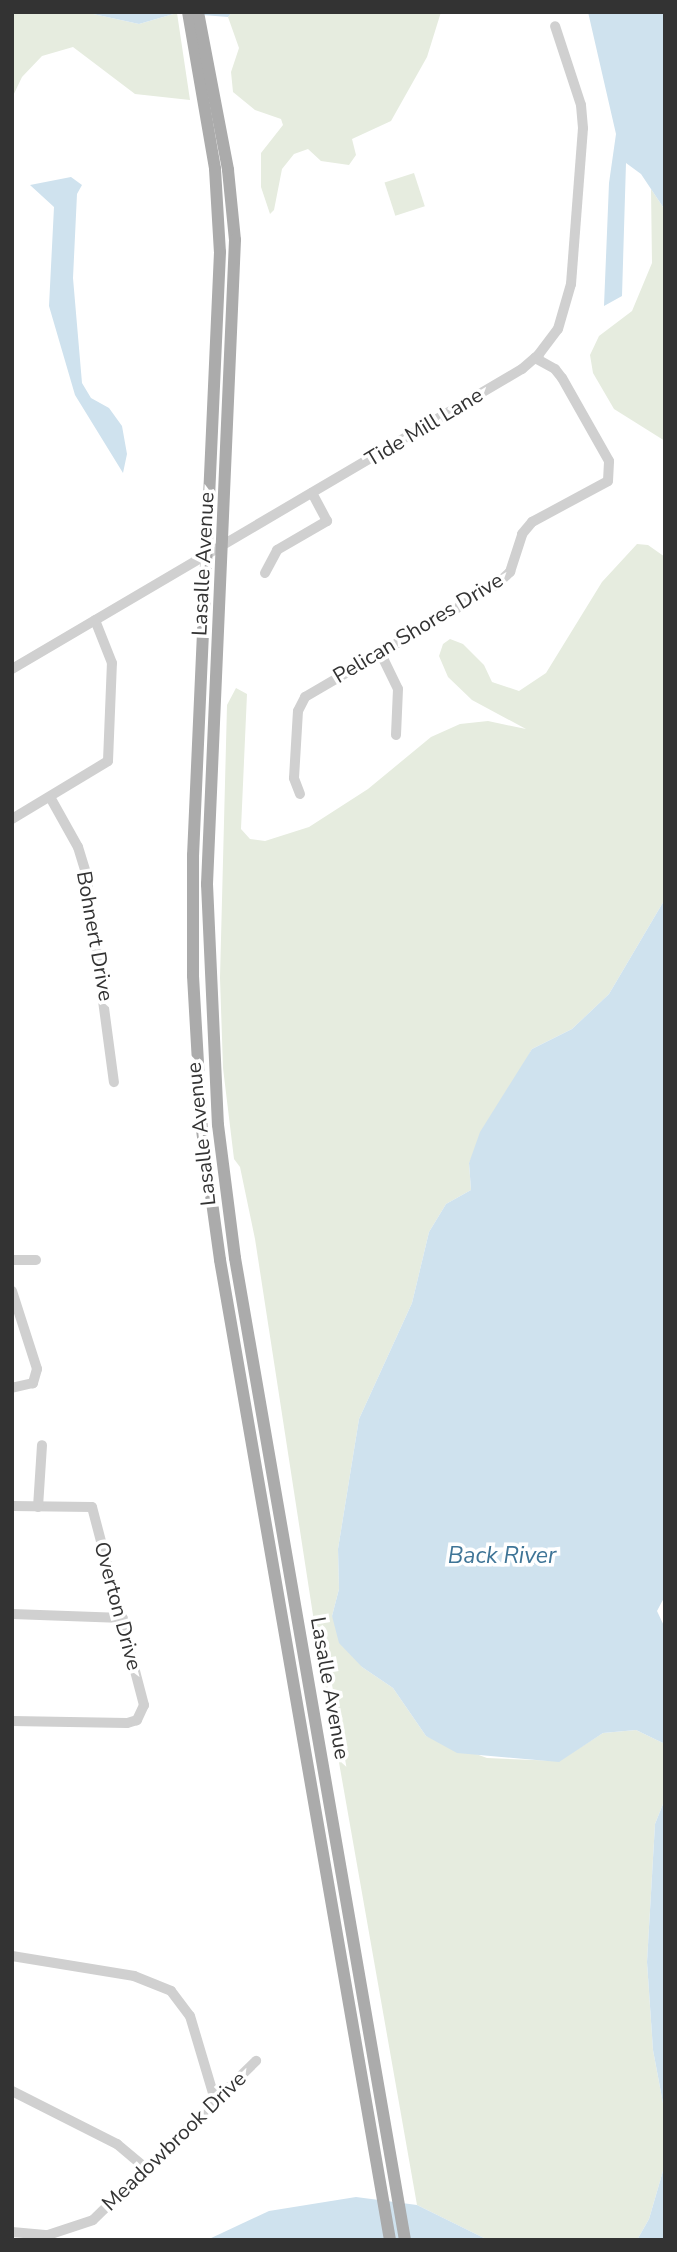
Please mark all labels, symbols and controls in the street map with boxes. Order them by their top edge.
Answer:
street label: Tide Mill Lane [361,382,487,472]
street label: Lasalle Avenue [187,491,219,637]
street label: Pelican Shores Drive [329,567,507,689]
street label: Bohnert Drive [71,869,119,1003]
street label: Lasalle Avenue [181,1061,221,1207]
street label: Overton Drive [89,1539,147,1673]
water label: Back River [448,1542,556,1570]
street label: Lasalle Avenue [305,1615,355,1761]
street label: Meadowbrook Drive [97,2066,251,2216]

